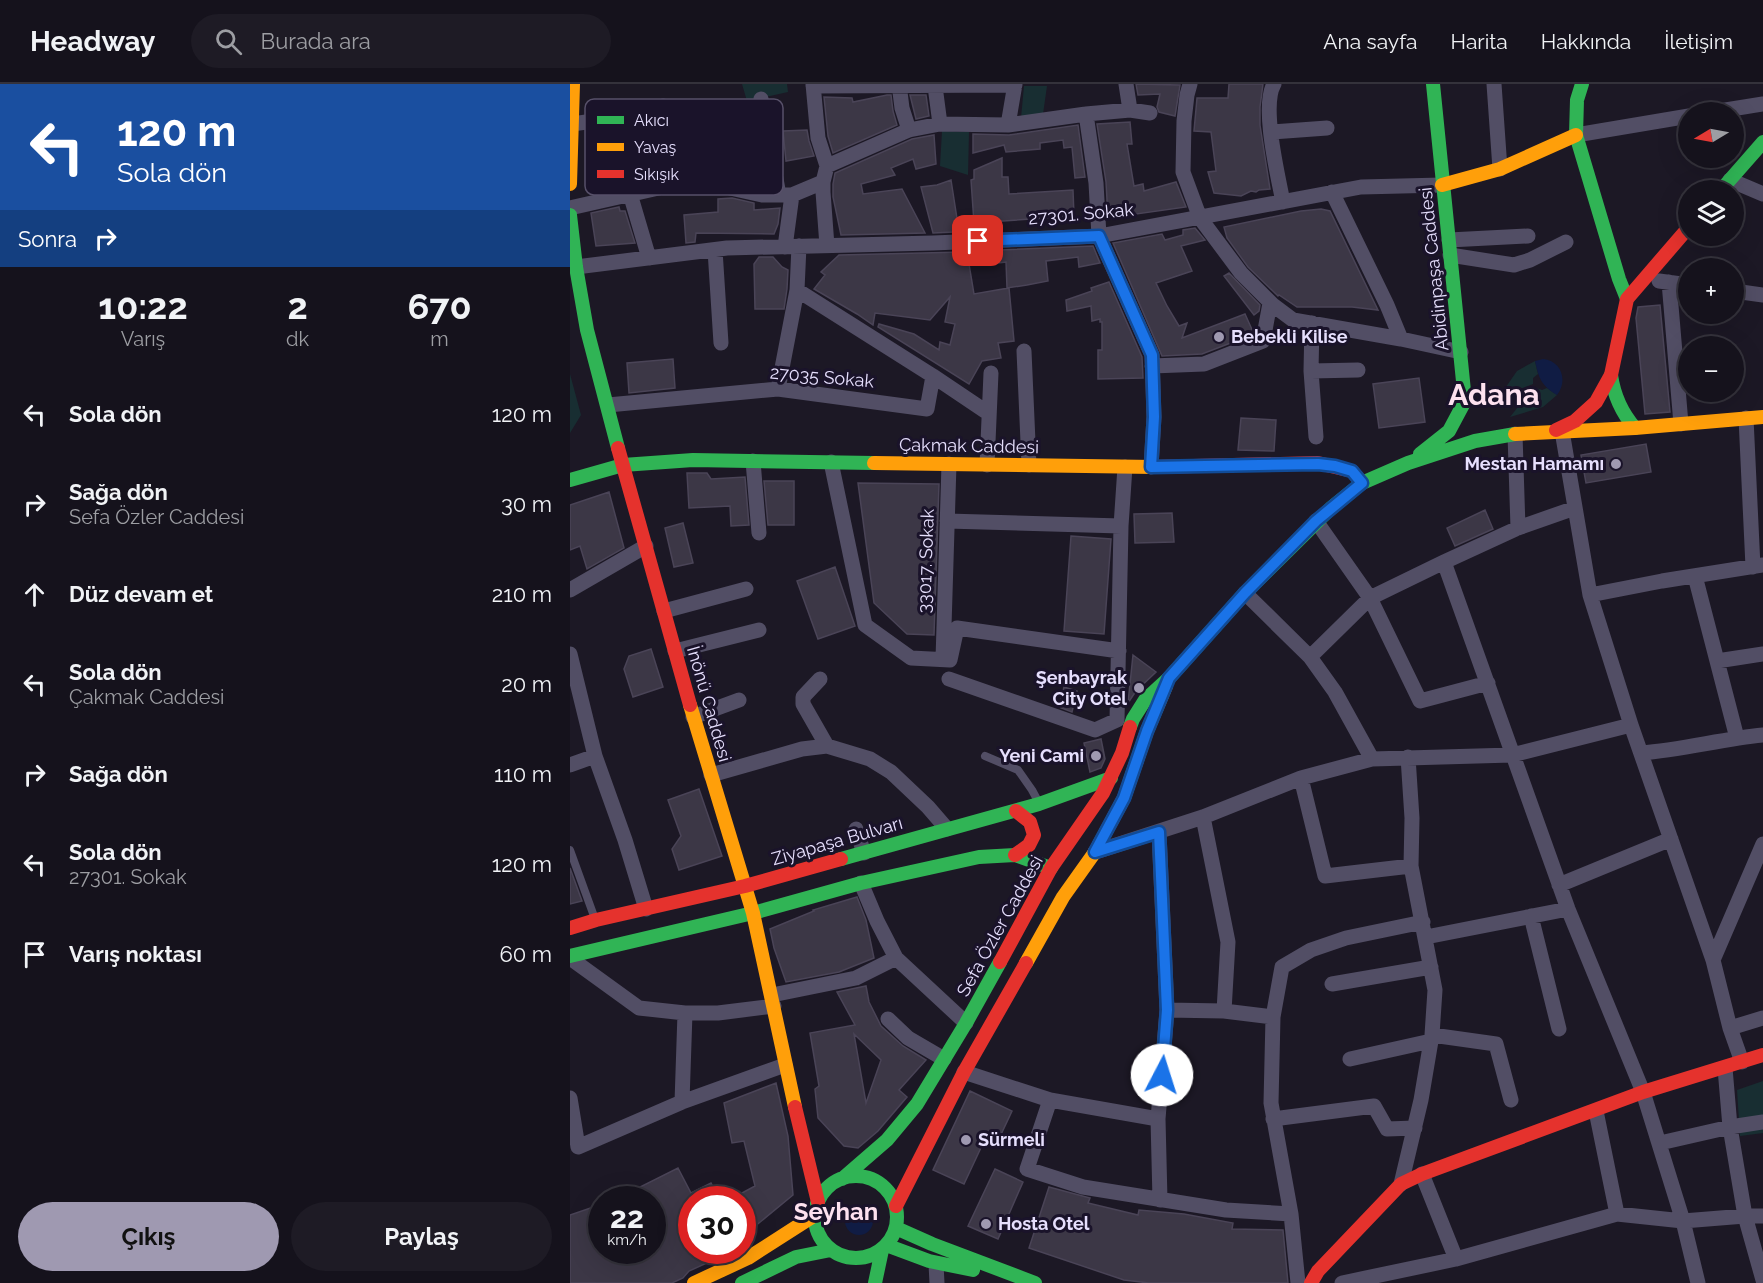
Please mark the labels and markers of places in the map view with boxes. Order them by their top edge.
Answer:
pin [952,215,1003,266]
place label: Bebekli Kilise [1231,326,1348,347]
marker: Bebekli Kilise [1212,330,1226,344]
place label: Mestan Hamamı [1464,453,1604,474]
marker: Mestan Hamamı [1609,457,1623,471]
place label: Şenbayrak City Otel [1036,667,1128,709]
marker: Şenbayrak City Otel [1132,681,1146,695]
place label: Yeni Cami [999,745,1084,766]
marker: Yeni Cami [1089,749,1103,763]
place label: Sürmeli [978,1129,1045,1150]
marker: Sürmeli [959,1133,973,1147]
place label: Hosta Otel [998,1213,1090,1234]
marker: Hosta Otel [979,1217,993,1231]

